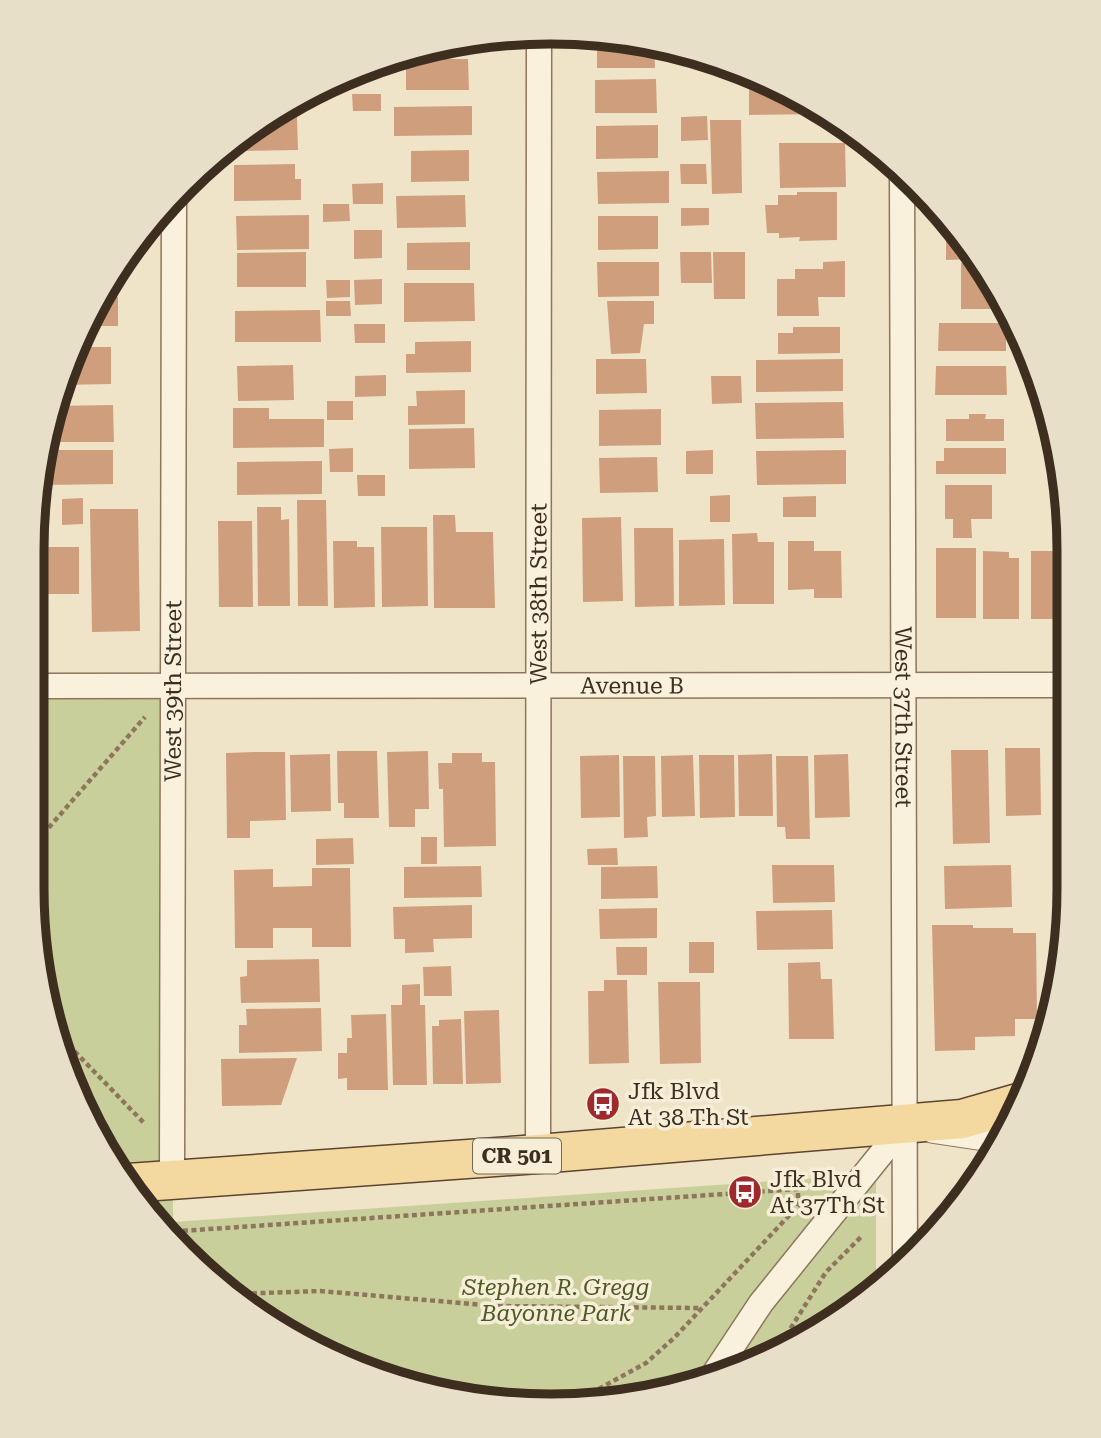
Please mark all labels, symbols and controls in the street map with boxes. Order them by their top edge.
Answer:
street label: West 38th Street [525,503,553,685]
street label: West 39th Street [160,600,187,782]
street label: West 37th Street [889,626,917,808]
street label: Avenue B [580,672,684,699]
place label: Jfk Blvd At 38 Th St [628,1078,749,1131]
bus stop icon: Jfk Blvd At 38 Th St [584,1085,622,1123]
road number: CR 501 [473,1138,561,1174]
place label: Jfk Blvd At 37Th St [770,1166,885,1219]
bus stop icon: Jfk Blvd At 37Th St [726,1173,764,1211]
park label: Stephen R. Gregg Bayonne Park [461,1274,650,1327]

